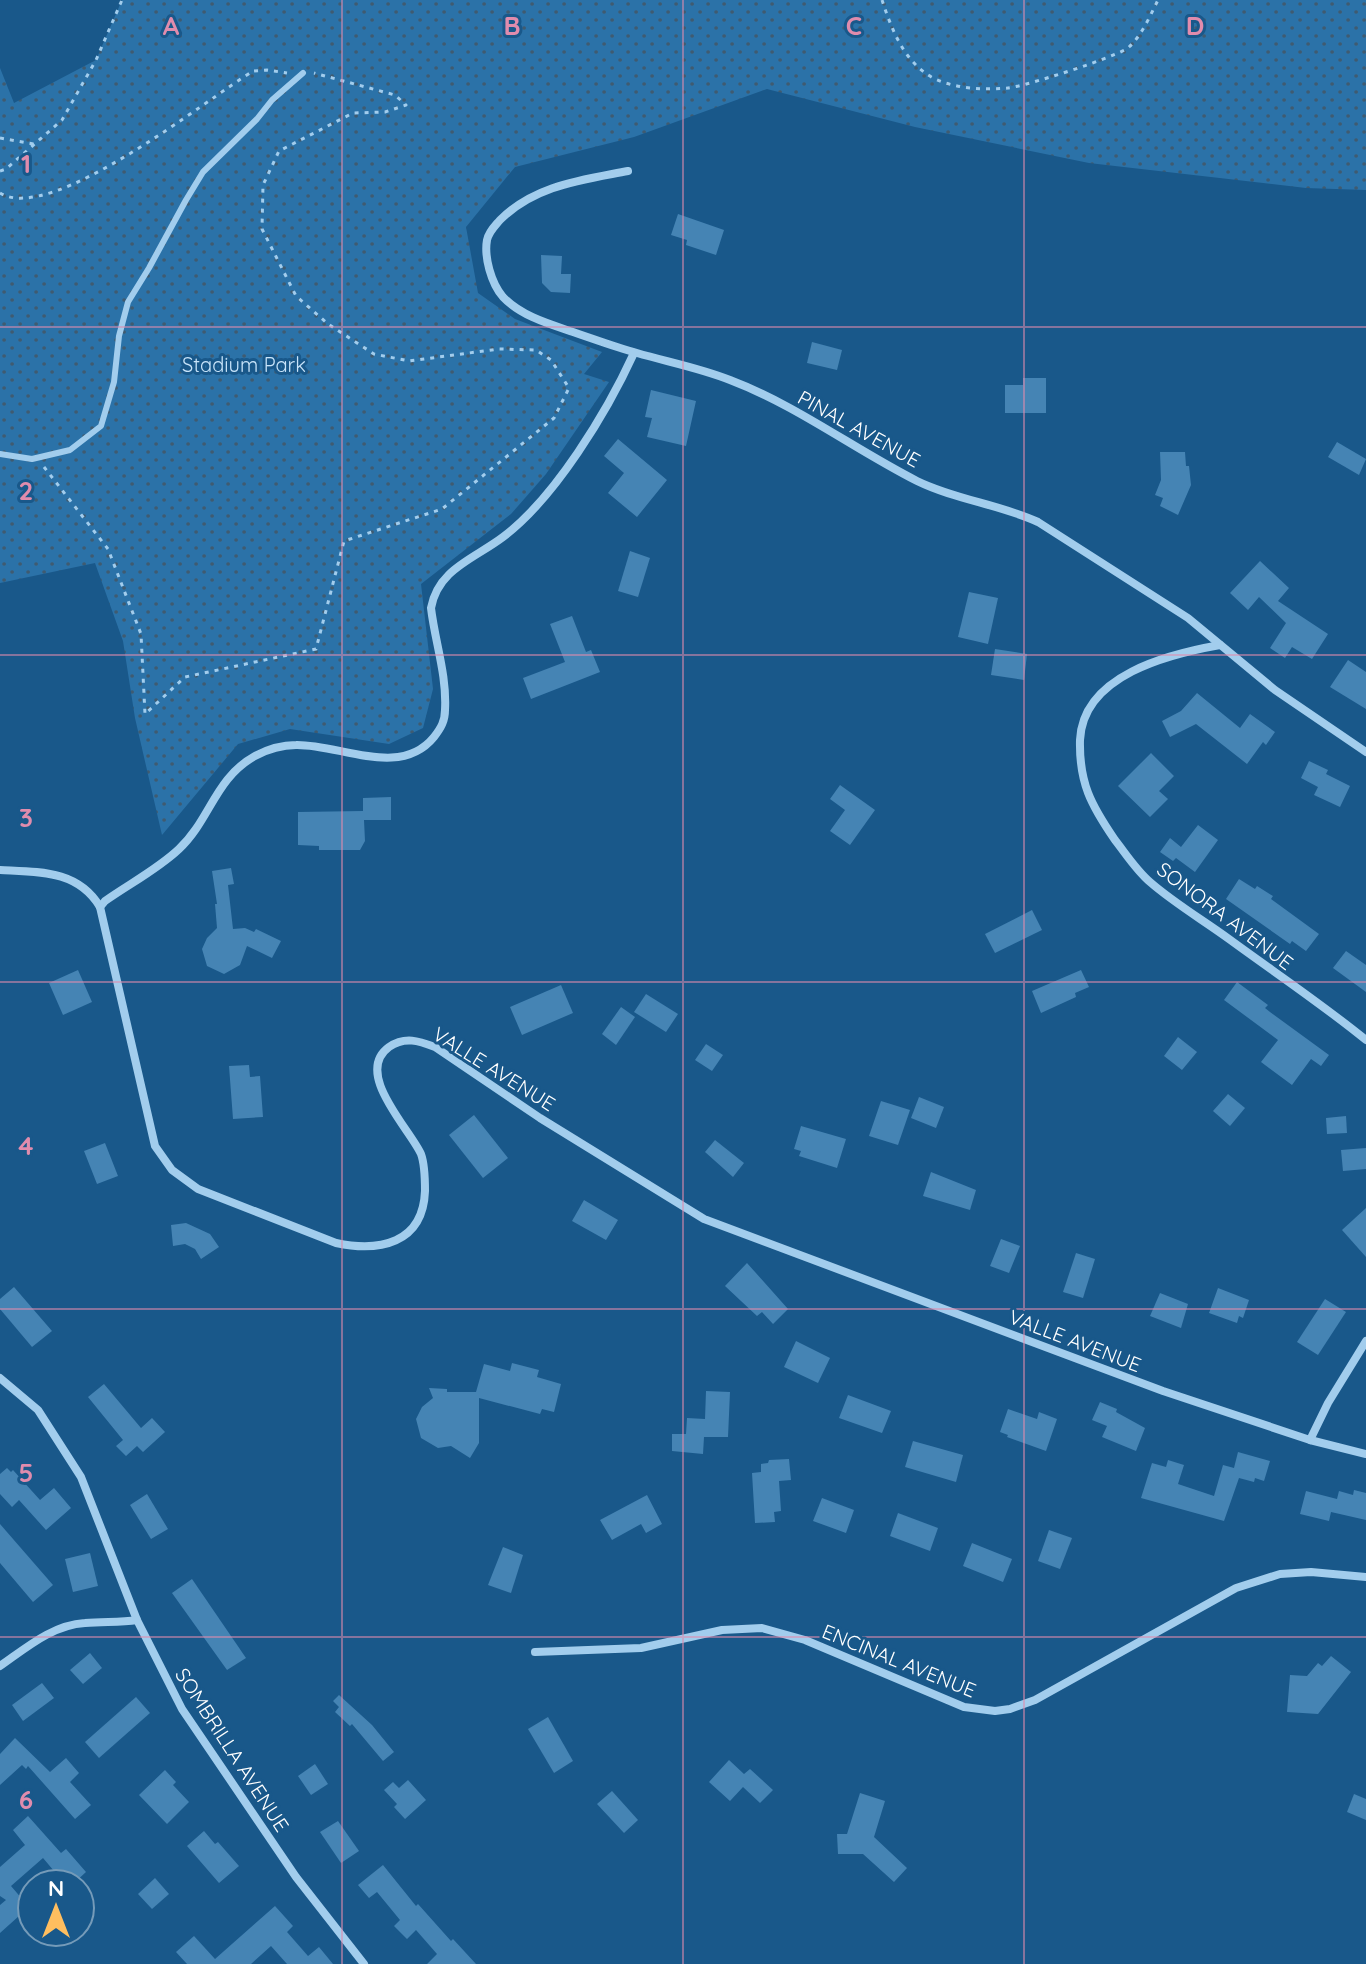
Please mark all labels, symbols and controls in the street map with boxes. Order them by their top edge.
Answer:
text: A [163,9,180,42]
text: B [503,9,521,42]
text: C [846,9,862,42]
text: D [1186,9,1204,42]
text: 1 [21,147,31,180]
park label: Stadium Park [182,352,306,377]
street label: PINAL AVENUE [794,385,925,473]
text: 2 [19,474,33,507]
text: 3 [19,801,33,834]
street label: SONORA AVENUE [1152,856,1298,975]
street label: VALLE AVENUE [428,1021,560,1116]
text: 4 [18,1129,34,1162]
street label: VALLE AVENUE [1006,1304,1145,1377]
text: 5 [19,1456,33,1489]
street label: ENCINAL AVENUE [819,1618,980,1703]
street label: SOMBRILLA AVENUE [170,1663,295,1836]
text: 6 [19,1783,33,1816]
north arrow [16,1868,96,1948]
text: N [48,1874,64,1902]

